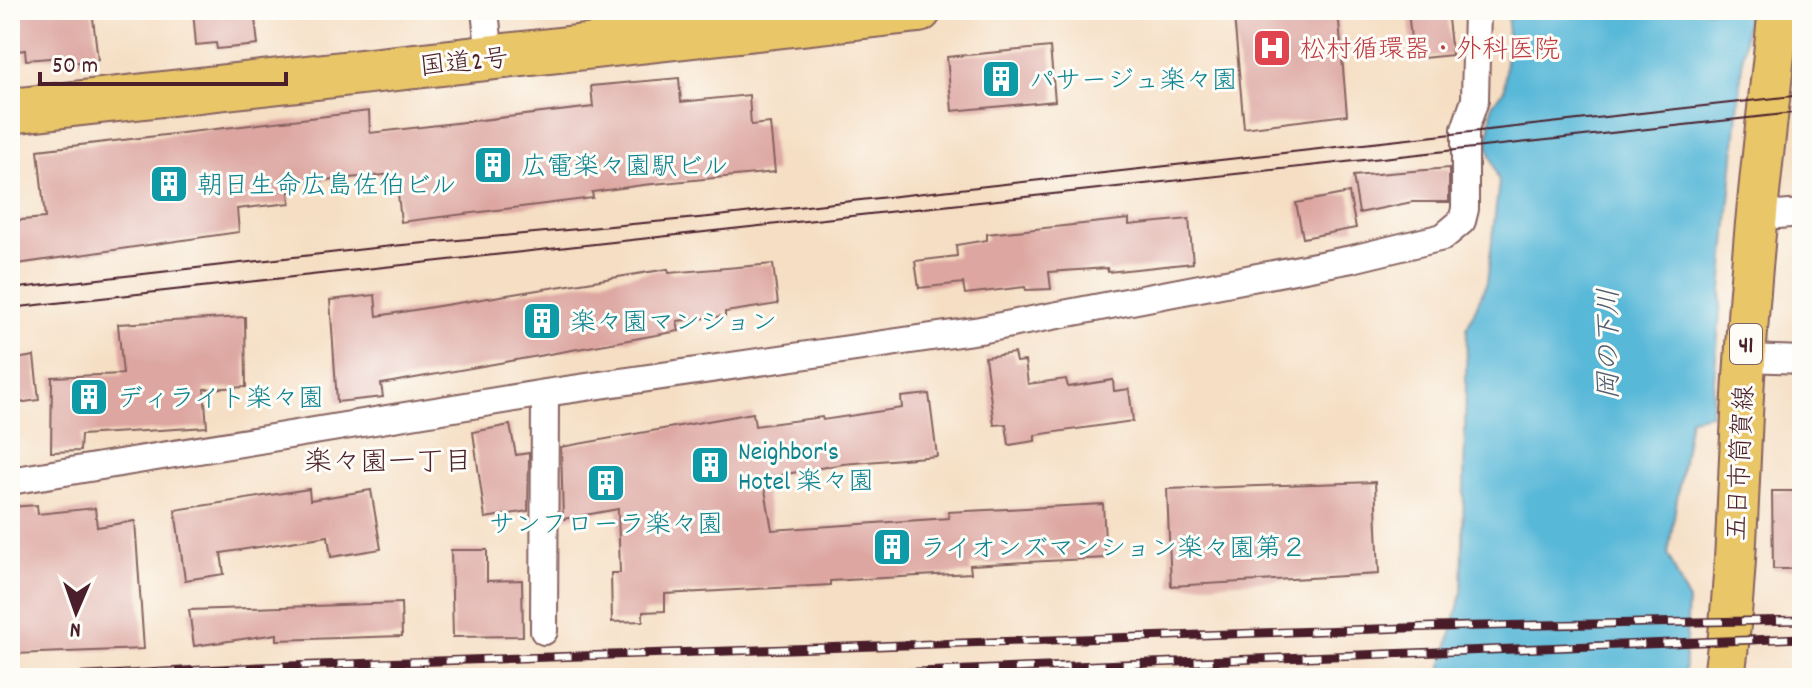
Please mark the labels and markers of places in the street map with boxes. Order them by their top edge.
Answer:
hospital icon: 松村循環器・外科医院 [1251,27,1293,69]
place label: 松村循環器・外科医院 [1300,33,1560,70]
building icon: パサージュ楽々園 [980,58,1022,100]
place label: パサージュ楽々園 [1029,64,1238,101]
building icon: 広電楽々園駅ビル [472,144,514,186]
place label: 広電楽々園駅ビル [521,150,728,187]
building icon: 朝日生命広島佐伯ビル [148,163,190,205]
place label: 朝日生命広島佐伯ビル [197,169,456,206]
building icon: 楽々園マンション [521,300,563,342]
place label: 楽々園マンション [570,306,777,343]
building icon: ディライト楽々園 [68,376,110,418]
place label: ディライト楽々園 [117,382,324,419]
place label: Neighbor's Hotel 楽々園 [738,435,874,502]
building icon: Neighbor's Hotel 楽々園 [689,444,731,486]
building icon: サンフローラ楽々園 [585,462,627,504]
place label: サンフローラ楽々園 [489,508,723,545]
building icon: ライオンズマンション楽々園第２ [871,526,913,568]
place label: ライオンズマンション楽々園第２ [920,532,1307,569]

